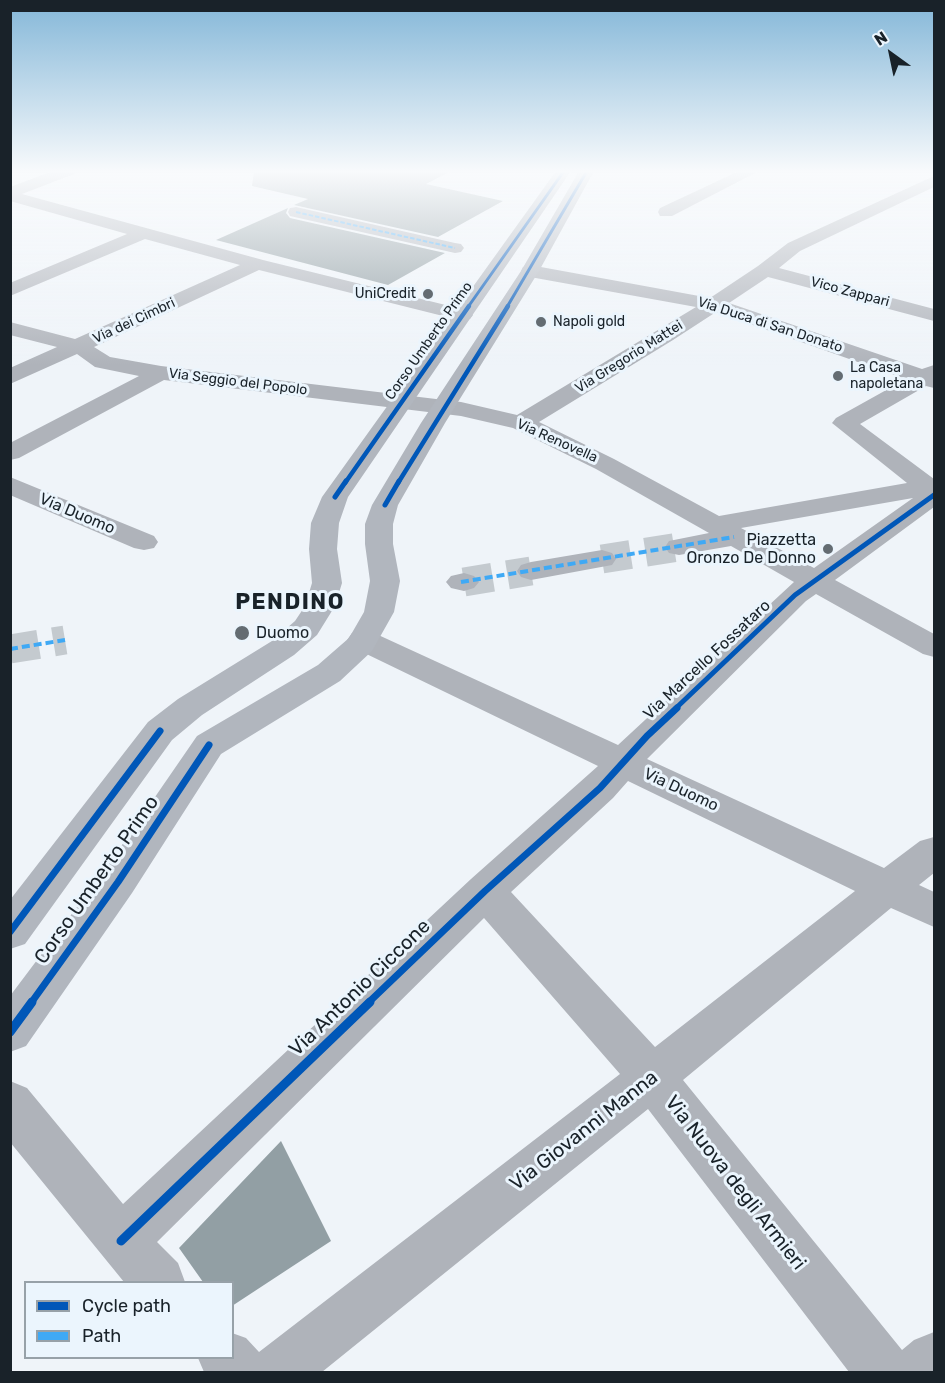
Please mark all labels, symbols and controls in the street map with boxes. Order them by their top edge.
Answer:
north arrow [861,24,921,84]
text: N [871,27,891,50]
street label: Vico Zappari [809,273,891,311]
street label: Corso Umberto Primo [382,279,476,403]
place label: UniCredit [355,286,416,302]
marker: UniCredit [421,287,435,301]
street label: Via Duca di San Donato [695,294,845,356]
street label: Via dei Cimbri [90,295,178,347]
place label: Napoli gold [553,314,625,330]
marker: Napoli gold [534,315,548,329]
street label: Via Gregorio Mattei [572,317,686,397]
place label: La Casa napoletana [850,360,923,392]
street label: Via Seggio del Popolo [168,365,308,399]
marker: La Casa napoletana [831,369,845,383]
street label: Via Renovella [514,416,600,466]
street label: Via Duomo [36,489,118,539]
place label: Piazzetta Oronzo De Donno [687,530,816,568]
marker: Piazzetta Oronzo De Donno [821,542,835,556]
district label: PENDINO [235,590,345,616]
street label: Via Marcello Fossataro [639,596,775,724]
place label: Duomo [256,623,309,643]
marker: Duomo [233,624,251,642]
street label: Via Duomo [641,764,721,816]
street label: Corso Umberto Primo [30,791,164,969]
street label: Via Antonio Ciccone [284,914,436,1062]
street label: Via Giovanni Manna [505,1066,663,1196]
street label: Via Nuova degli Armieri [660,1091,810,1275]
legend [24,1281,234,1359]
text: Cycle path [82,1295,171,1317]
text: Path [82,1325,121,1347]

